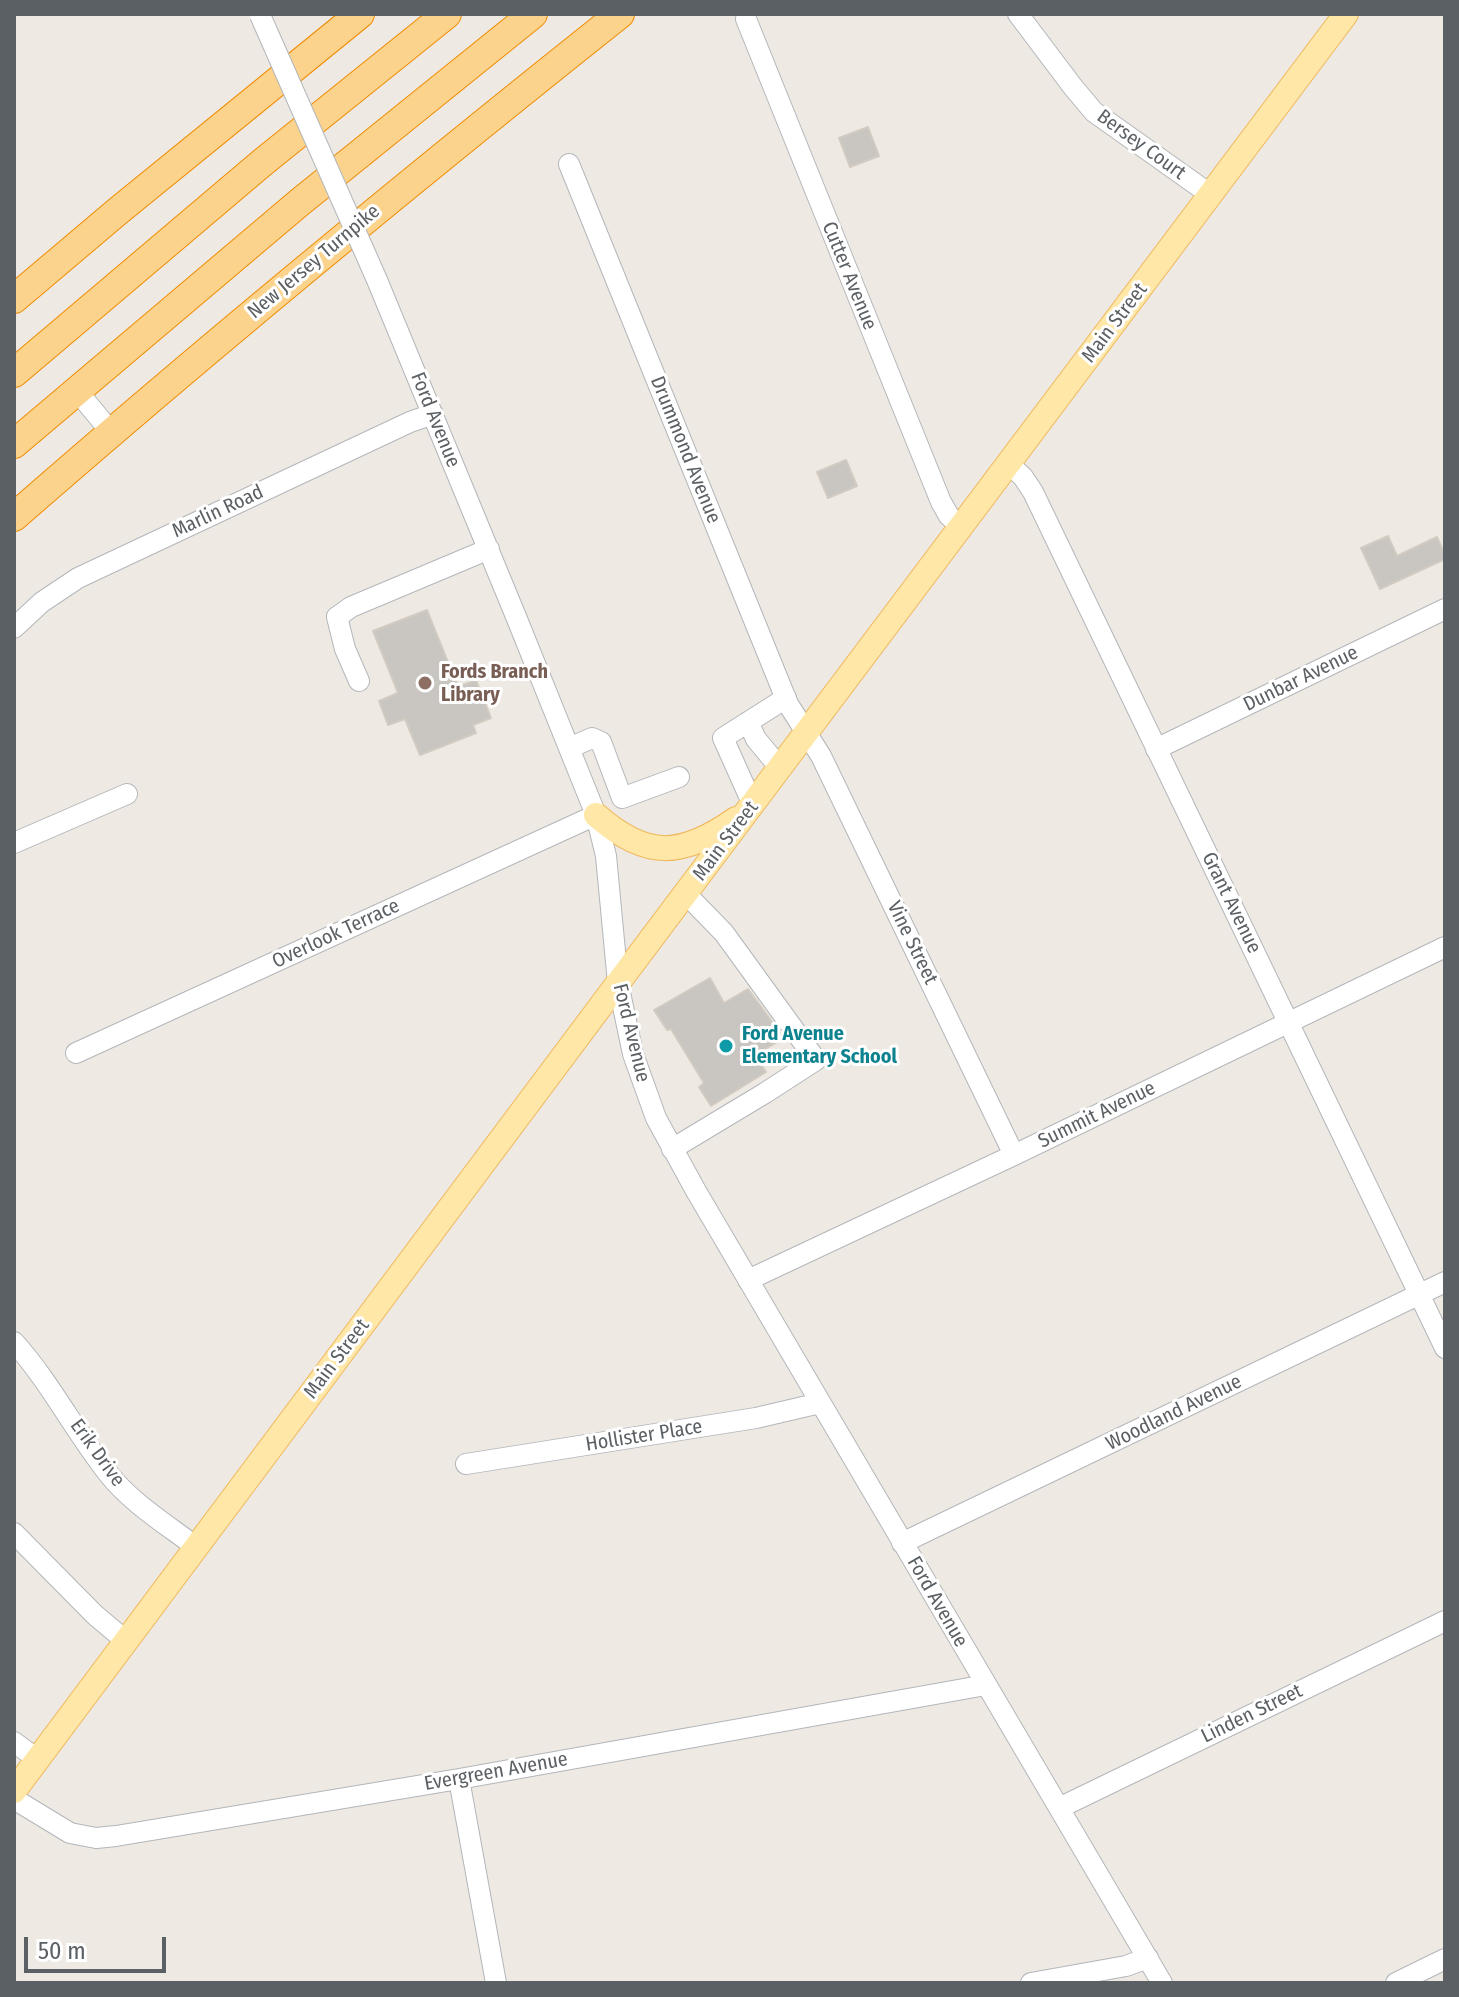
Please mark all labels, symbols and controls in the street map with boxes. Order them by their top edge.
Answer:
street label: Bersey Court [1092,105,1190,185]
street label: New Jersey Turnpike [243,200,385,324]
street label: Cutter Avenue [816,218,882,334]
street label: Main Street [1077,278,1153,368]
street label: Ford Avenue [405,369,465,471]
street label: Drummond Avenue [645,373,725,527]
street label: Marlin Road [169,480,267,544]
street label: Dunbar Avenue [1240,641,1362,717]
place label: Fords Branch Library [441,660,548,707]
marker: Fords Branch Library [416,674,434,692]
street label: Main Street [688,796,764,886]
street label: Grant Avenue [1196,849,1266,957]
street label: Overlook Terrace [269,894,403,974]
street label: Vine Street [882,898,942,988]
street label: Ford Avenue [607,981,655,1085]
place label: Ford Avenue Elementary School [742,1022,897,1069]
marker: Ford Avenue Elementary School [717,1037,735,1055]
street label: Summit Avenue [1034,1076,1160,1154]
street label: Main Street [299,1314,375,1404]
street label: Woodland Avenue [1102,1370,1246,1456]
street label: Erik Drive [64,1415,130,1491]
street label: Hollister Place [584,1415,704,1457]
street label: Ford Avenue [901,1552,973,1652]
street label: Linden Street [1198,1679,1306,1749]
street label: Evergreen Avenue [422,1748,570,1796]
scale bar [28,1921,170,1971]
text: 50 m [38,1937,86,1965]

